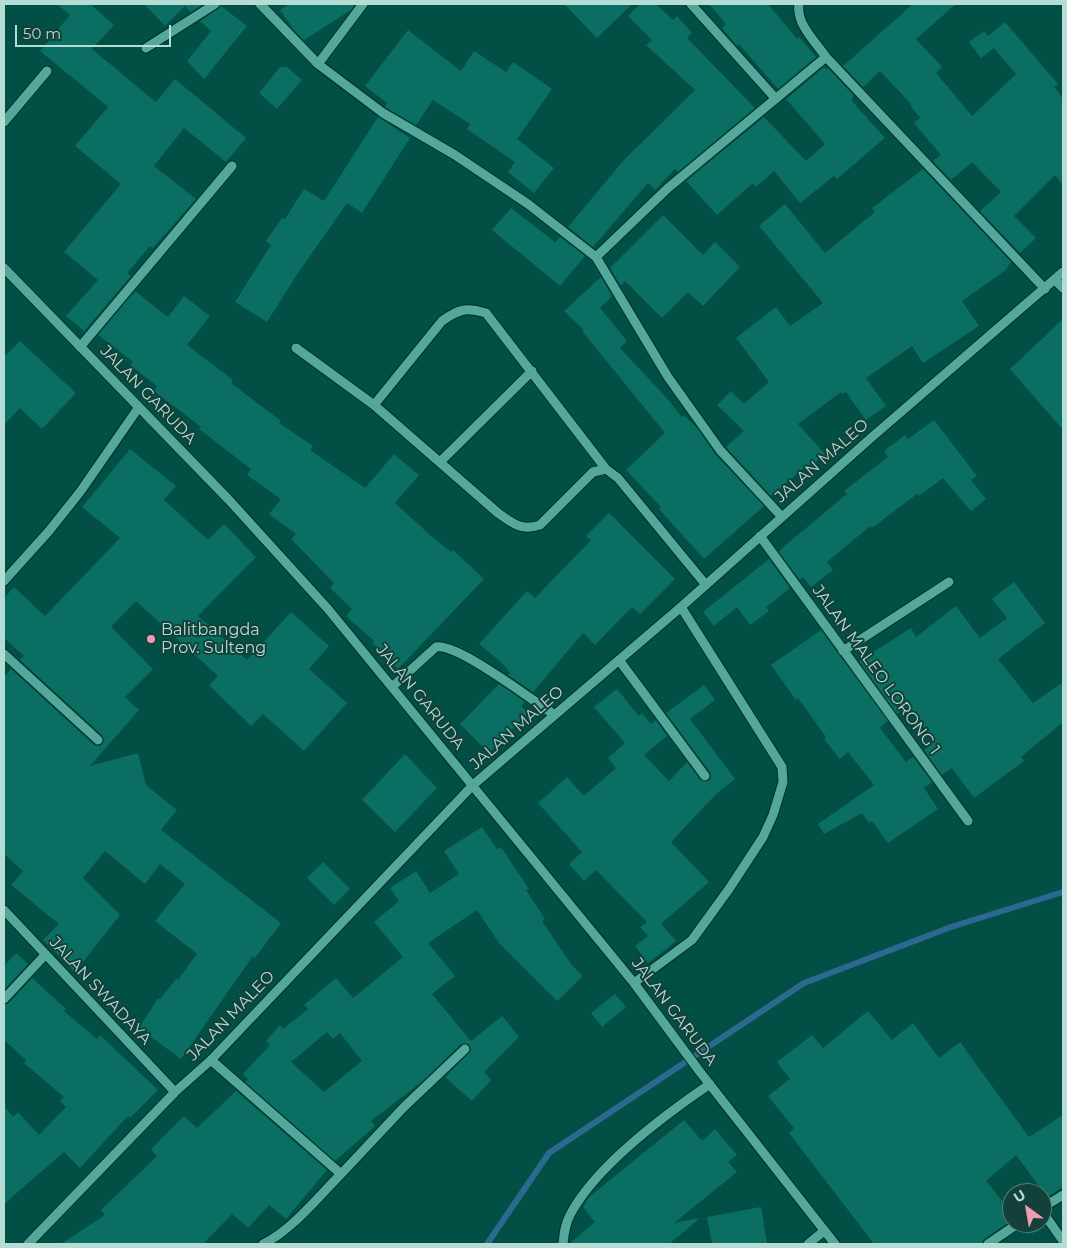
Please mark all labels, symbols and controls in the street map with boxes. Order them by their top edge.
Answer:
scale bar [18,15,174,47]
text: 50 m [23,24,61,43]
street label: JALAN GARUDA [96,342,200,448]
street label: JALAN MALEO [771,415,873,507]
street label: JALAN MALEO LORONG 1 [808,582,944,758]
place label: Balitbangda Prov. Sulteng [161,620,266,658]
marker: Balitbangda Prov. Sulteng [145,633,157,645]
street label: JALAN GARUDA [372,640,468,754]
street label: JALAN MALEO [466,682,568,774]
street label: JALAN SWADAYA [45,933,155,1049]
street label: JALAN GARUDA [627,954,721,1070]
street label: JALAN MALEO [183,967,279,1065]
north arrow [1002,1183,1052,1233]
text: U [1010,1186,1029,1207]

